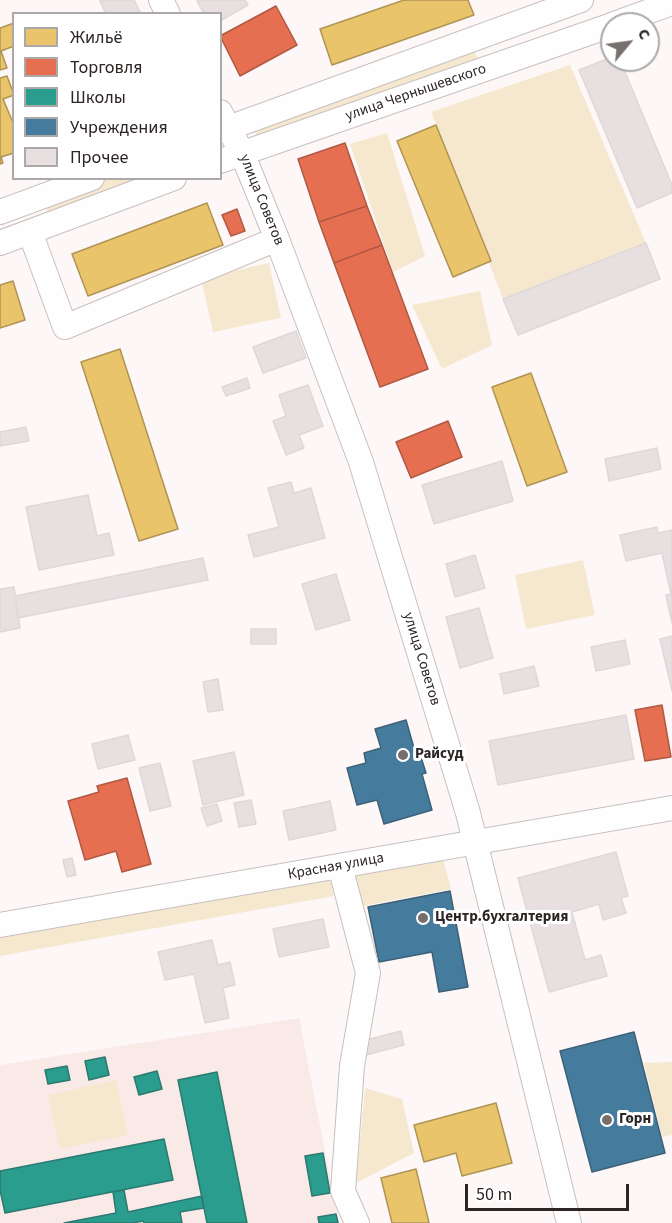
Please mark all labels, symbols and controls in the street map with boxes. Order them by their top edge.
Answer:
legend [12,12,222,180]
north arrow [600,12,660,72]
text: Жильё [70,25,122,50]
text: С [632,25,656,44]
text: Торговля [70,55,143,80]
street label: улица Чернышевского [343,60,489,126]
text: Школы [70,85,126,110]
text: Учреждения [70,115,168,140]
text: Прочее [70,145,128,170]
street label: улица Советов [235,152,287,248]
street label: улица Советов [398,610,444,708]
place label: Райсуд [415,746,463,764]
marker: Райсуд [396,748,410,762]
street label: Красная улица [287,850,385,884]
place label: Центр.бухгалтерия [435,909,568,927]
marker: Центр.бухгалтерия [416,911,430,925]
place label: Горн [619,1111,651,1129]
marker: Горн [600,1113,614,1127]
scale bar [468,1172,632,1210]
text: 50 m [476,1182,512,1207]

